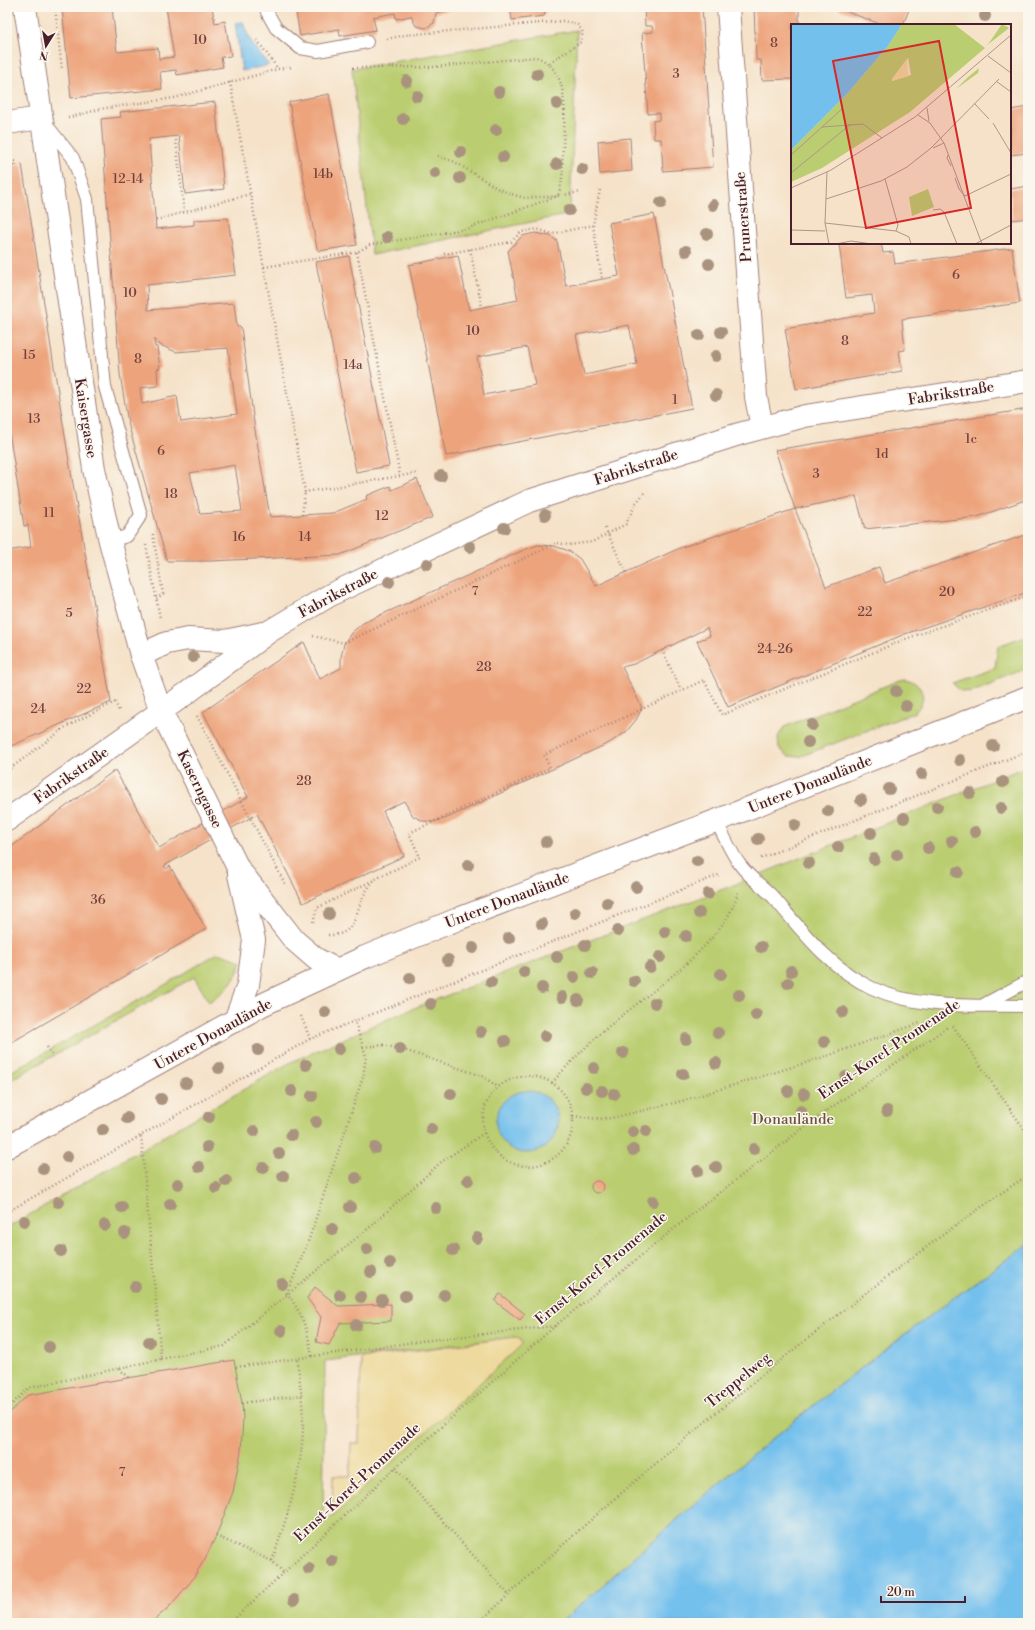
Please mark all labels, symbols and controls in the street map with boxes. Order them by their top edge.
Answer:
inset map [791,24,1011,244]
north arrow [26,26,66,66]
house number: 10 [193,32,207,48]
house number: 8 [770,35,778,51]
text: N [38,47,50,63]
house number: 3 [672,66,680,82]
house number: 14b [313,166,333,182]
house number: 12-14 [112,171,144,187]
street label: Prunerstraße [731,171,756,263]
house number: 6 [952,267,960,283]
house number: 10 [123,285,137,301]
house number: 10 [466,323,480,339]
house number: 8 [841,333,849,349]
house number: 15 [23,347,35,363]
house number: 8 [134,351,142,367]
house number: 14a [343,357,363,373]
street label: Kaisergasse [70,377,101,459]
street label: Fabrikstraße [907,377,996,410]
house number: 1 [672,392,678,408]
house number: 13 [28,411,40,427]
house number: 1c [965,431,978,447]
house number: 6 [157,443,165,459]
street label: Fabrikstraße [592,445,681,490]
house number: 1d [876,446,889,462]
house number: 3 [812,466,820,482]
house number: 18 [164,486,178,502]
house number: 11 [43,505,55,521]
house number: 12 [375,508,389,524]
house number: 16 [232,529,246,545]
house number: 14 [299,529,312,545]
street label: Fabrikstraße [295,565,381,622]
house number: 7 [472,583,479,599]
house number: 20 [939,584,955,600]
house number: 22 [858,604,872,620]
house number: 5 [65,605,73,621]
house number: 24-26 [757,641,793,657]
house number: 28 [476,659,492,675]
house number: 22 [77,681,91,697]
house number: 24 [30,701,46,717]
street label: Fabrikstraße [30,743,112,808]
street label: Kaserngasse [172,747,227,832]
street label: Untere Donaulände [746,751,875,818]
house number: 28 [296,773,312,789]
street label: Untere Donaulände [442,868,572,933]
house number: 36 [90,892,106,908]
street label: Untere Donaulände [151,994,275,1075]
street label: Ernst-Koref-Promenade [815,995,964,1104]
park label: Donaulände [752,1110,834,1129]
street label: Ernst-Koref-Promenade [531,1207,671,1329]
street label: Treppelweg [702,1348,775,1413]
street label: Ernst-Koref-Promenade [290,1419,425,1546]
house number: 7 [119,1464,126,1480]
scale bar [881,1578,965,1604]
text: 20 m [887,1585,915,1600]

